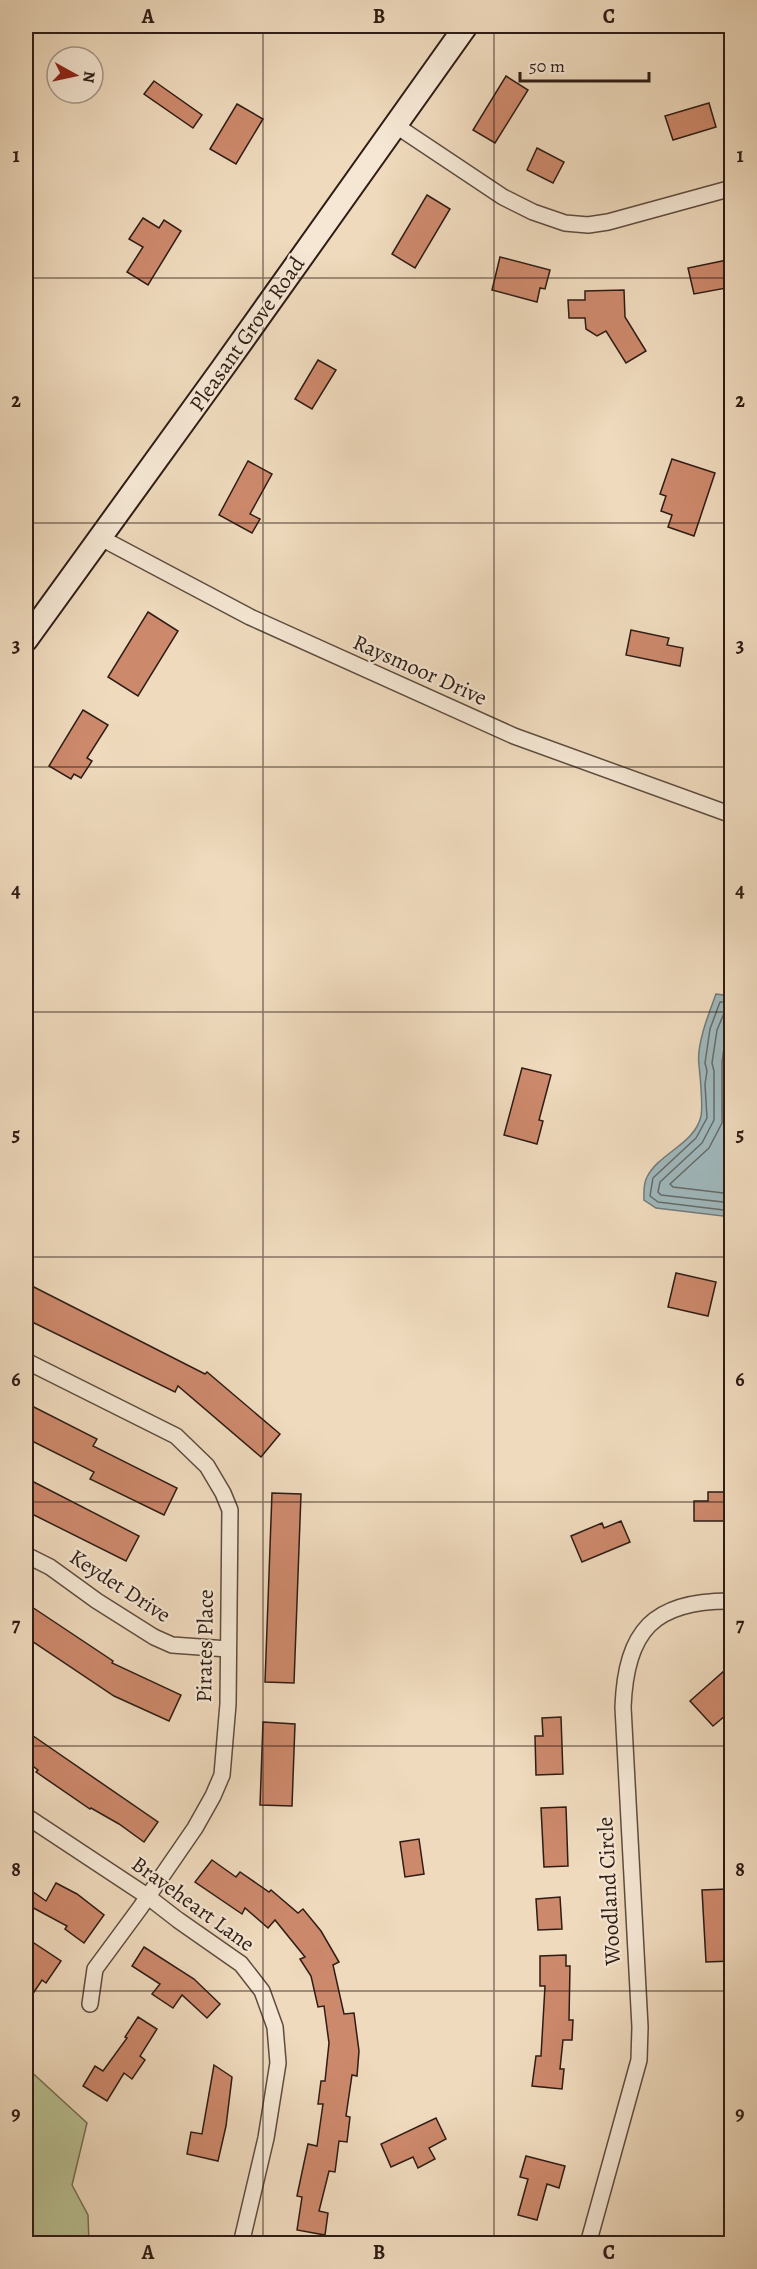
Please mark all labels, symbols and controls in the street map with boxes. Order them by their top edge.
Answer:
text: A [141,3,155,30]
text: B [373,3,385,30]
text: C [603,3,615,30]
north arrow [45,45,105,105]
scale bar [520,45,649,83]
text: 50 m [529,54,565,78]
text: N [77,70,101,85]
text: 1 [12,142,20,169]
text: 1 [736,142,744,169]
street label: Pleasant Grove Road [182,250,312,418]
text: 2 [11,387,21,414]
text: 2 [735,387,745,414]
street label: Raysmoor Drive [348,627,492,713]
text: 3 [12,632,20,659]
text: 3 [736,632,744,659]
text: 4 [11,877,21,904]
text: 4 [735,877,745,904]
text: 5 [12,1121,20,1148]
text: 5 [736,1121,744,1148]
text: 6 [11,1366,21,1393]
text: 6 [735,1366,745,1393]
street label: Keydet Drive [64,1542,176,1630]
street label: Pirates Place [189,1589,221,1703]
text: 7 [12,1611,21,1638]
text: 7 [736,1611,745,1638]
street label: Woodland Circle [590,1816,628,1967]
street label: Braveheart Lane [125,1849,261,1959]
text: 8 [11,1856,21,1883]
text: 8 [735,1856,745,1883]
text: 9 [11,2100,21,2127]
text: 9 [735,2100,745,2127]
text: A [141,2239,155,2266]
text: B [373,2239,385,2266]
text: C [603,2239,615,2266]

